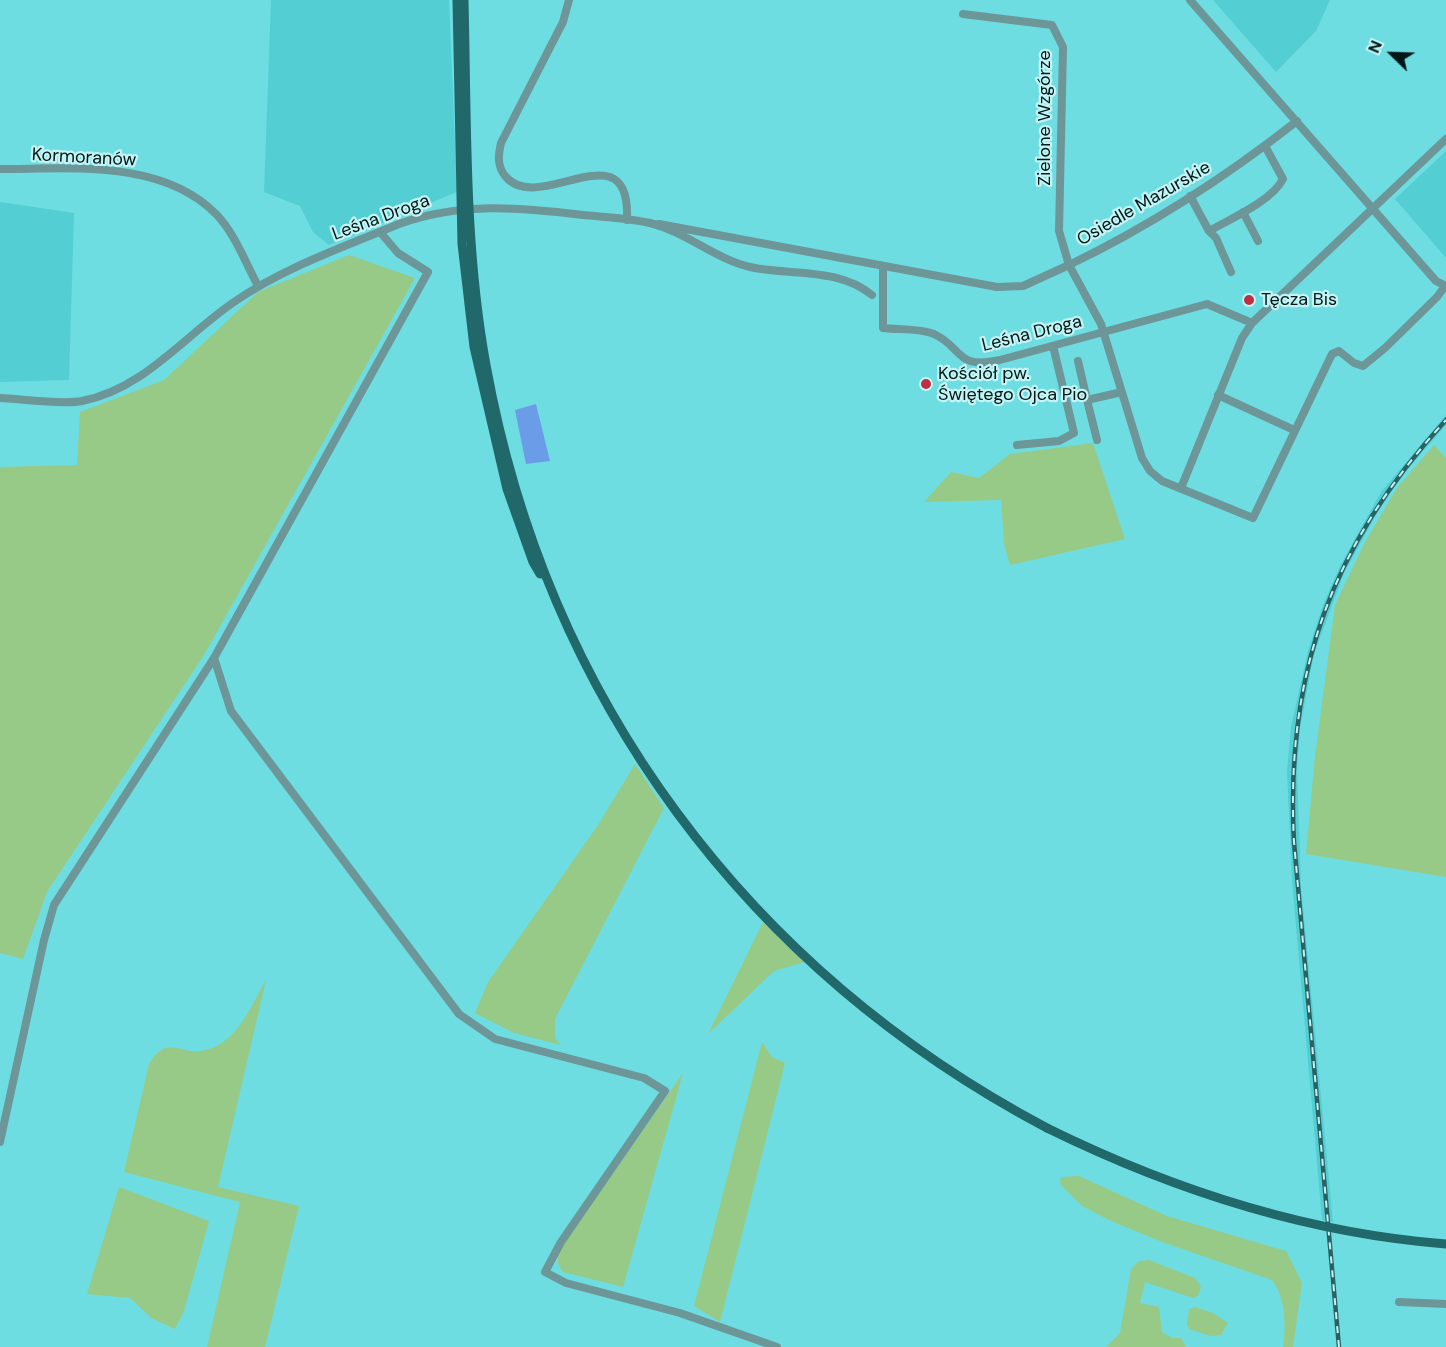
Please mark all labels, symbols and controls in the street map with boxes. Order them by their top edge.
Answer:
north arrow [1362,24,1422,84]
text: N [1363,37,1387,56]
street label: Zielone Wzgórze [1034,50,1056,186]
street label: Kormoranów [31,144,137,172]
street label: Osiedle Mazurskie [1073,157,1215,251]
street label: Leśna Droga [329,190,433,246]
place label: Tęcza Bis [1261,289,1337,311]
marker: Tęcza Bis [1242,293,1256,307]
street label: Leśna Droga [980,311,1084,357]
place label: Kościół pw. Świętego Ojca Pio [938,363,1087,406]
marker: Kościół pw. Świętego Ojca Pio [919,377,933,391]

